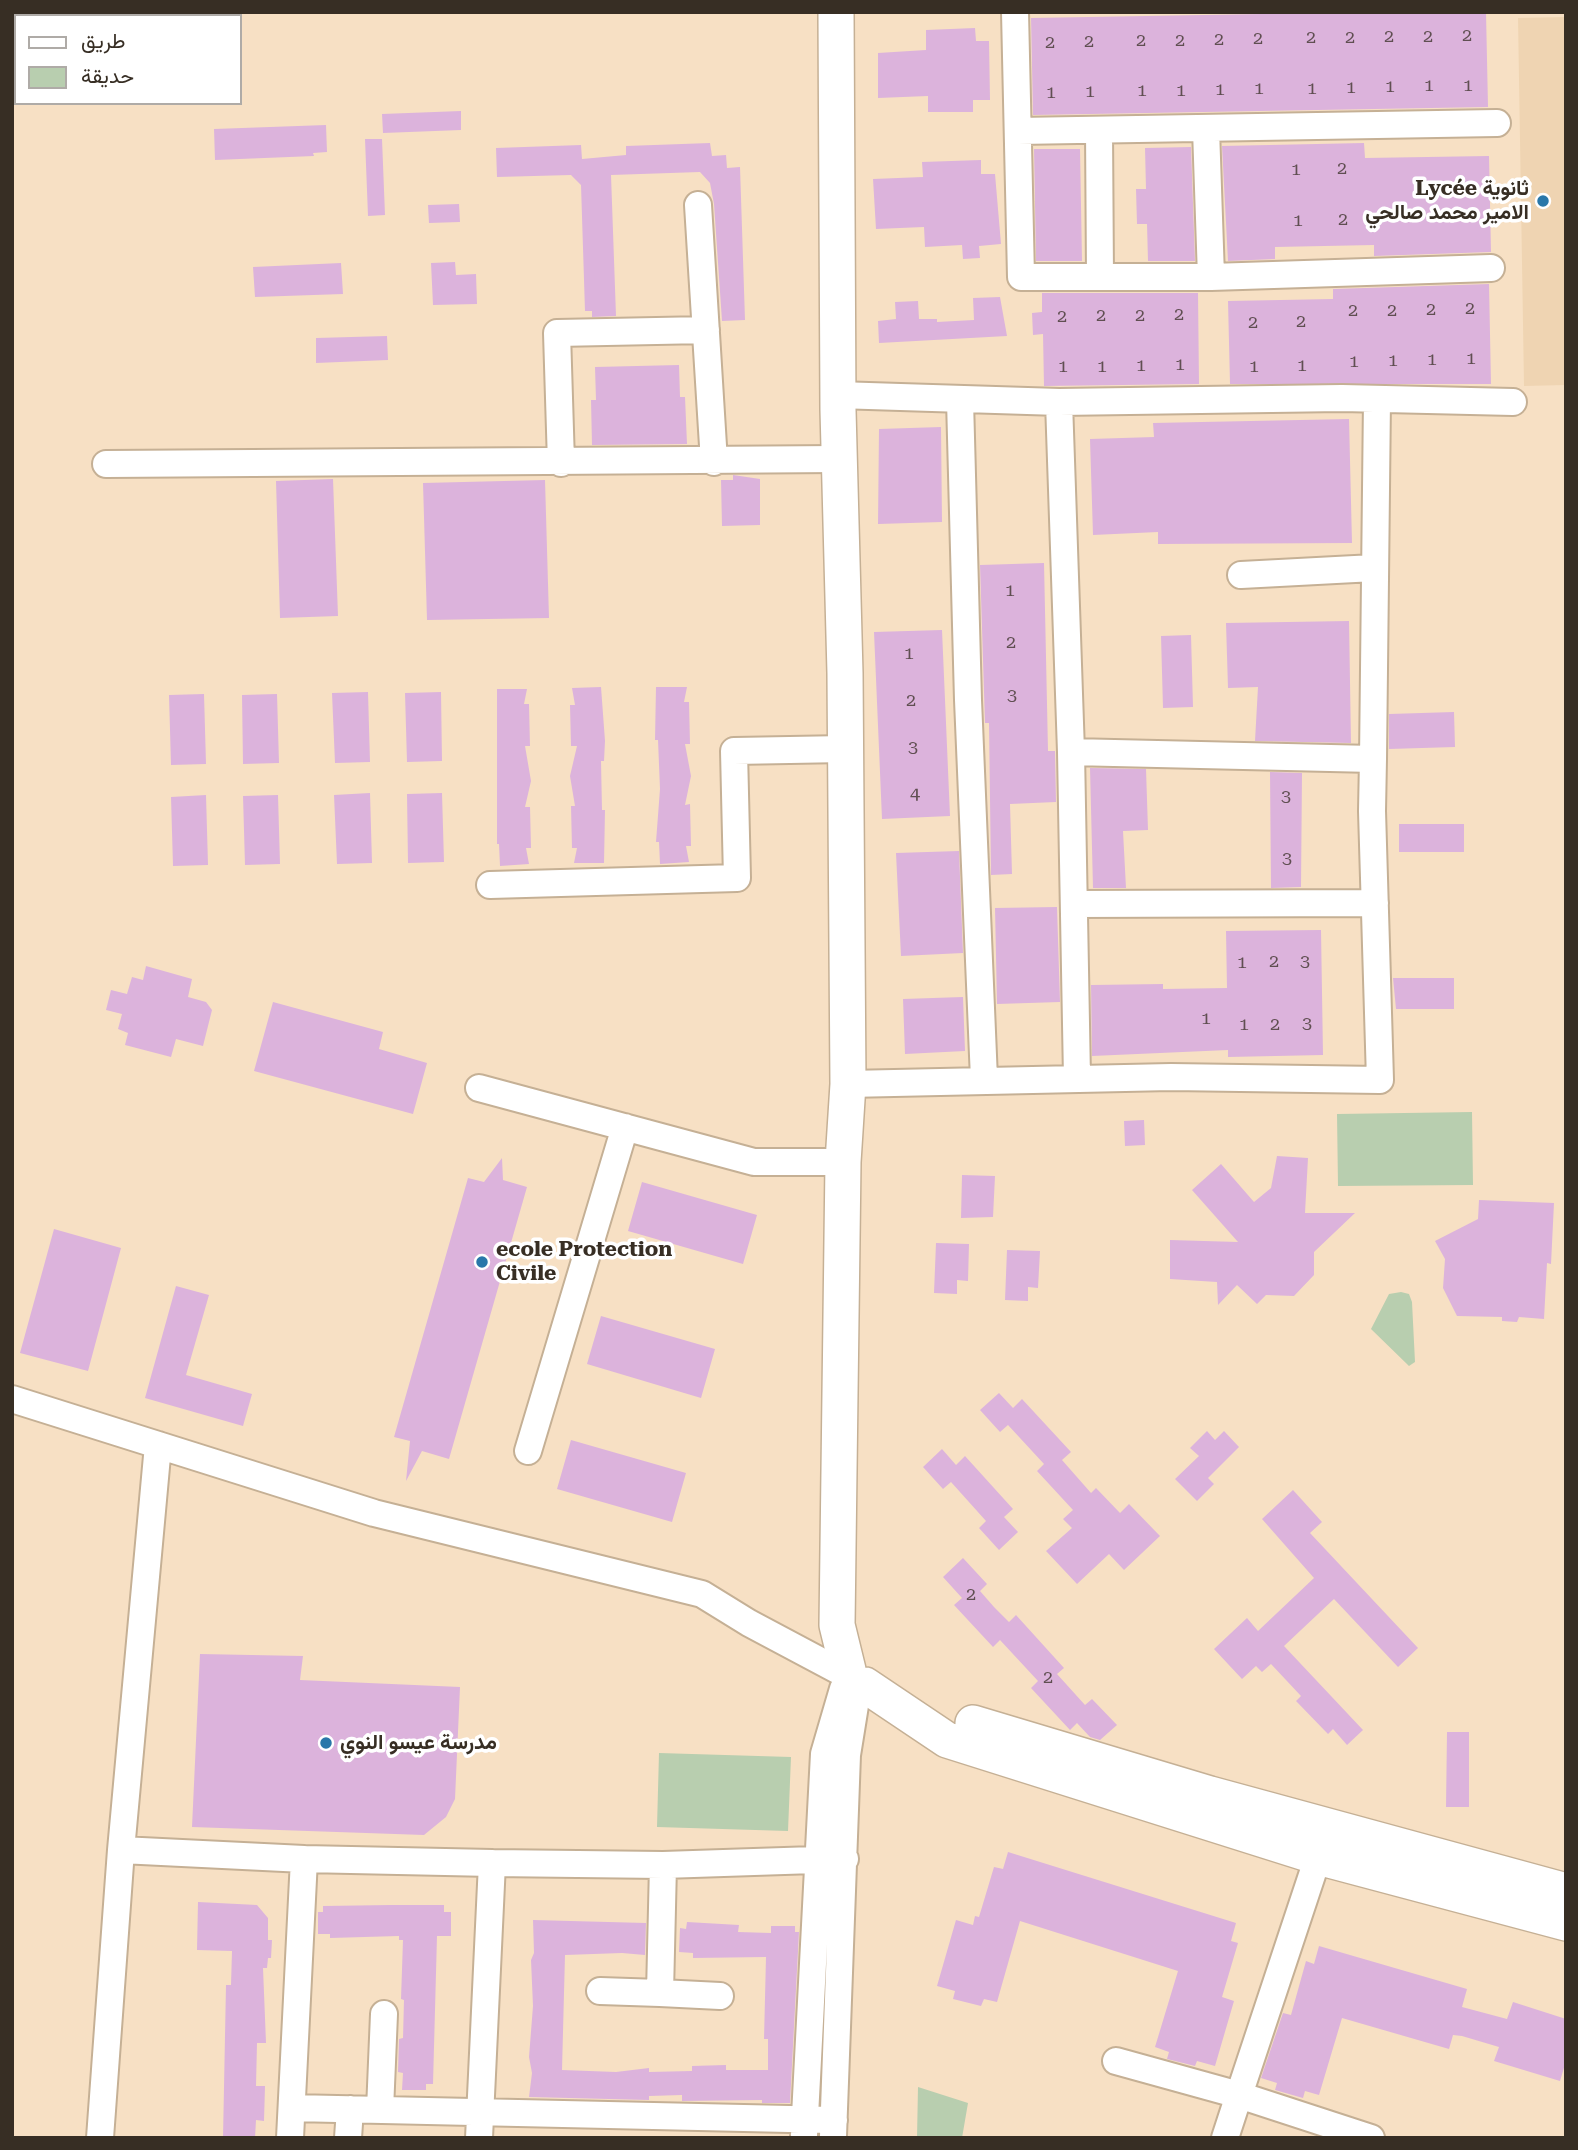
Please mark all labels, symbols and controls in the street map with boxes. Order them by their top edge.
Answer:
legend [14,14,242,105]
house number: 2 [1462,25,1472,47]
house number: 2 [1384,26,1394,48]
house number: 2 [1423,26,1433,48]
house number: 2 [1306,27,1316,49]
house number: 2 [1345,27,1355,49]
house number: 2 [1253,28,1263,50]
text: طريق [81,29,126,53]
house number: 2 [1214,29,1224,51]
house number: 2 [1136,30,1146,52]
house number: 2 [1175,30,1185,52]
house number: 2 [1084,31,1094,53]
house number: 2 [1045,32,1055,54]
text: حديقة [81,64,134,88]
house number: 1 [1424,75,1434,97]
house number: 1 [1463,75,1473,97]
house number: 1 [1385,76,1395,98]
house number: 1 [1346,77,1356,99]
house number: 1 [1254,78,1264,100]
house number: 1 [1307,78,1317,100]
house number: 1 [1215,79,1225,101]
house number: 1 [1137,80,1147,102]
house number: 1 [1176,80,1186,102]
house number: 1 [1085,81,1095,103]
house number: 1 [1046,82,1056,104]
house number: 2 [1337,158,1347,180]
house number: 1 [1291,159,1301,181]
place label: Lycée ثانوية الامير محمد صالحي [1365,176,1529,226]
marker: Lycée ثانوية الامير محمد صالحي [1535,193,1551,209]
house number: 2 [1338,209,1348,231]
house number: 1 [1293,210,1303,232]
house number: 2 [1465,298,1475,320]
house number: 2 [1426,299,1436,321]
house number: 2 [1348,300,1358,322]
house number: 2 [1387,300,1397,322]
house number: 2 [1174,304,1184,326]
house number: 2 [1096,305,1106,327]
house number: 2 [1135,305,1145,327]
house number: 2 [1057,306,1067,328]
house number: 2 [1296,311,1306,333]
house number: 2 [1248,312,1258,334]
house number: 1 [1466,348,1476,370]
house number: 1 [1427,349,1437,371]
house number: 1 [1388,350,1398,372]
house number: 1 [1349,351,1359,373]
house number: 1 [1175,354,1185,376]
house number: 1 [1136,355,1146,377]
house number: 1 [1297,355,1307,377]
house number: 1 [1058,356,1068,378]
house number: 1 [1097,356,1107,378]
house number: 1 [1249,356,1259,378]
house number: 1 [1005,580,1015,602]
house number: 2 [1006,632,1016,654]
house number: 1 [904,643,914,665]
house number: 3 [1007,685,1017,707]
house number: 2 [906,690,916,712]
house number: 3 [908,737,918,759]
house number: 4 [910,783,920,805]
house number: 3 [1281,786,1291,808]
house number: 3 [1282,848,1292,870]
house number: 2 [1269,951,1279,973]
house number: 3 [1300,951,1310,973]
house number: 1 [1237,952,1247,974]
house number: 1 [1201,1008,1211,1030]
house number: 3 [1302,1013,1312,1035]
house number: 1 [1239,1014,1249,1036]
house number: 2 [1270,1014,1280,1036]
place label: ecole Protection Civile [496,1237,672,1287]
marker: ecole Protection Civile [474,1254,490,1270]
house number: 2 [966,1584,976,1606]
house number: 2 [1043,1667,1053,1689]
place label: مدرسة عيسو النوي [340,1730,497,1756]
marker: مدرسة عيسو النوي [318,1735,334,1751]

